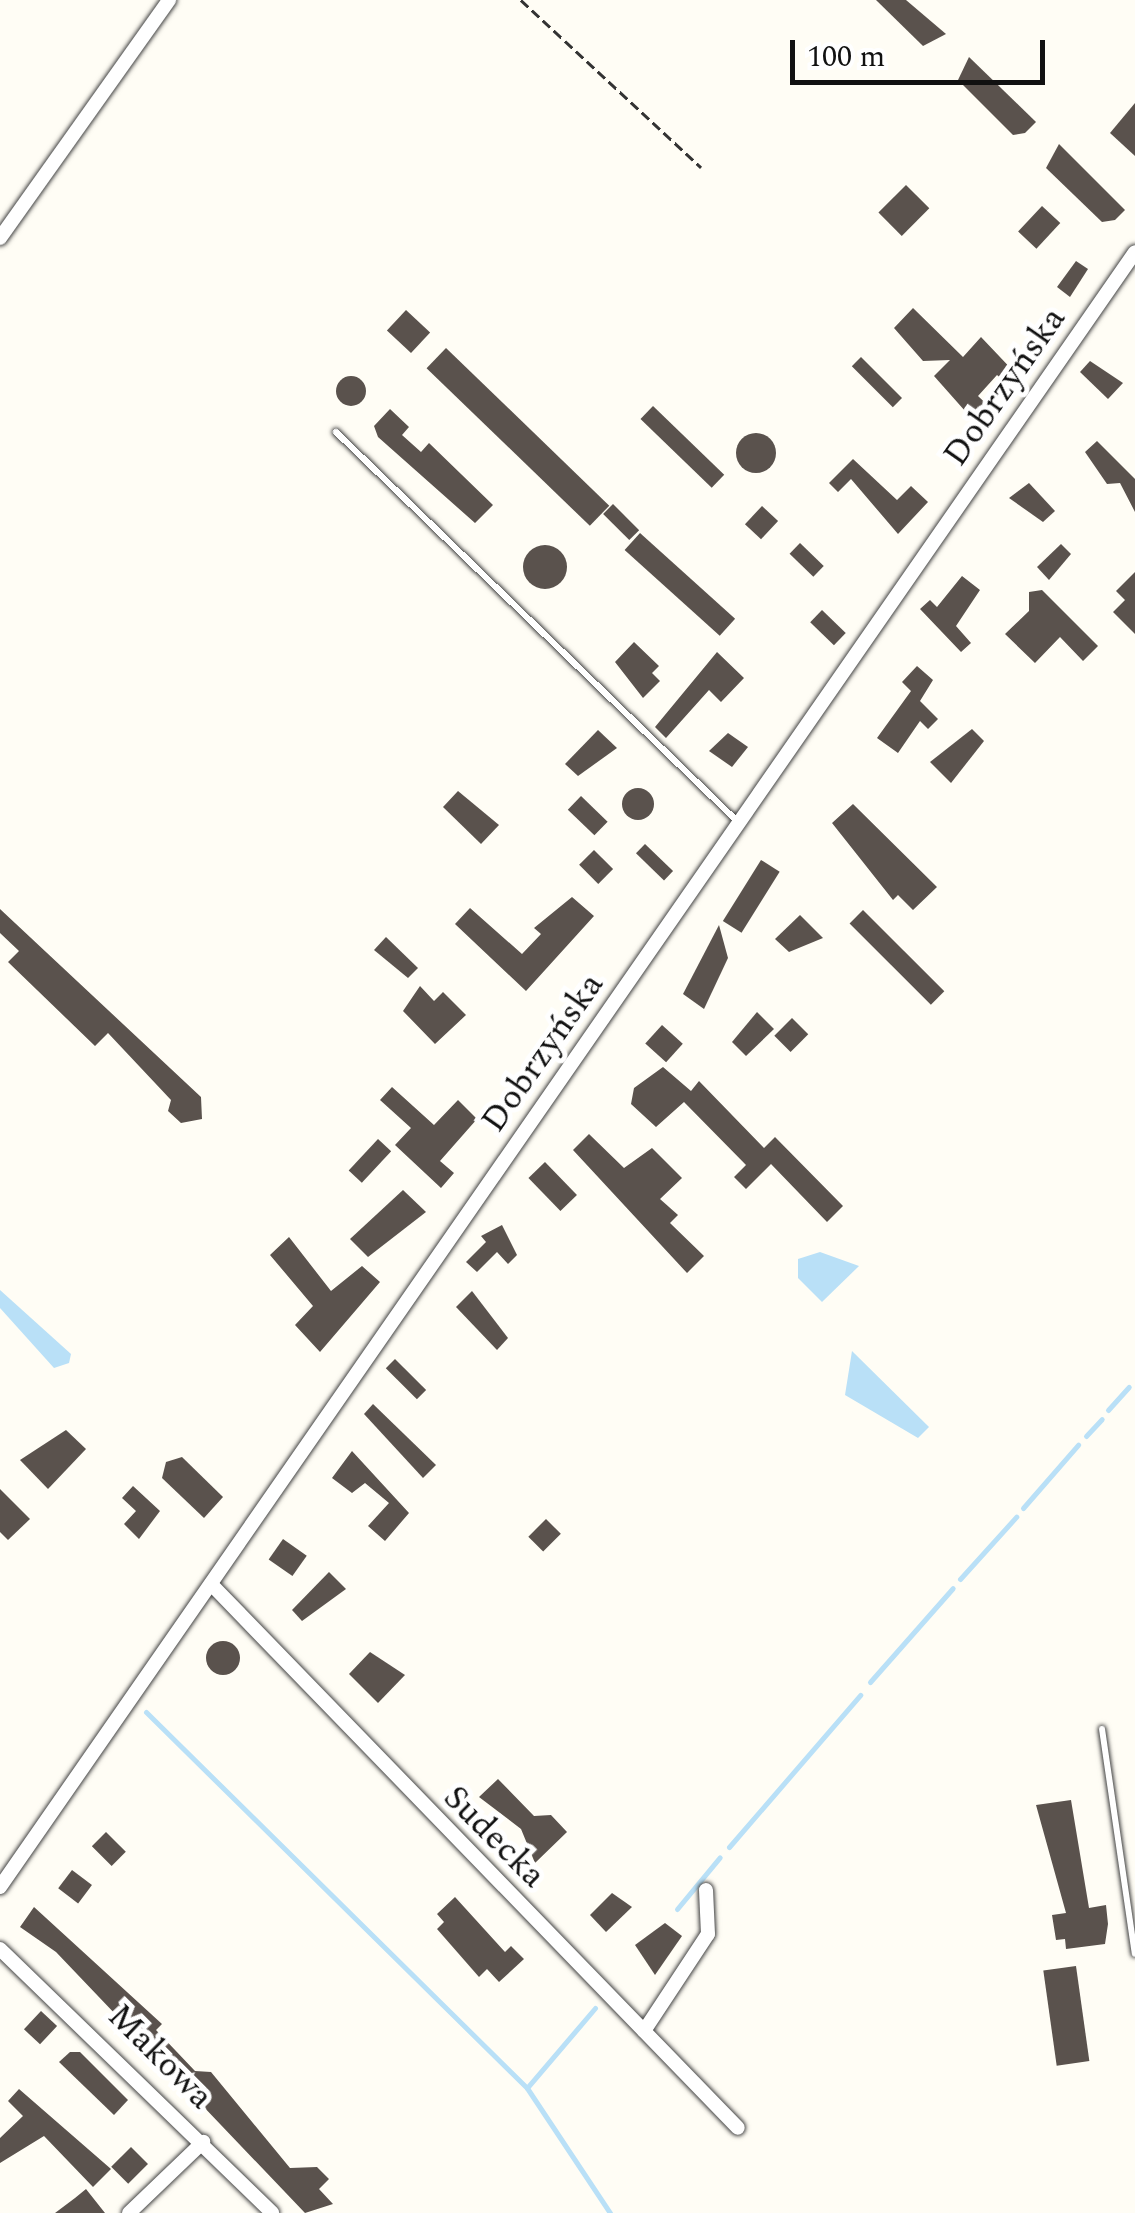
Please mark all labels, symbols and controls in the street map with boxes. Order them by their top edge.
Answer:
scale bar [795,20,1050,82]
text: 100 m [807,34,885,80]
street label: Dobrzyńska [935,299,1075,475]
street label: Dobrzyńska [473,965,613,1141]
street label: Sudecka [434,1777,554,1897]
street label: Makowa [99,1996,221,2118]

